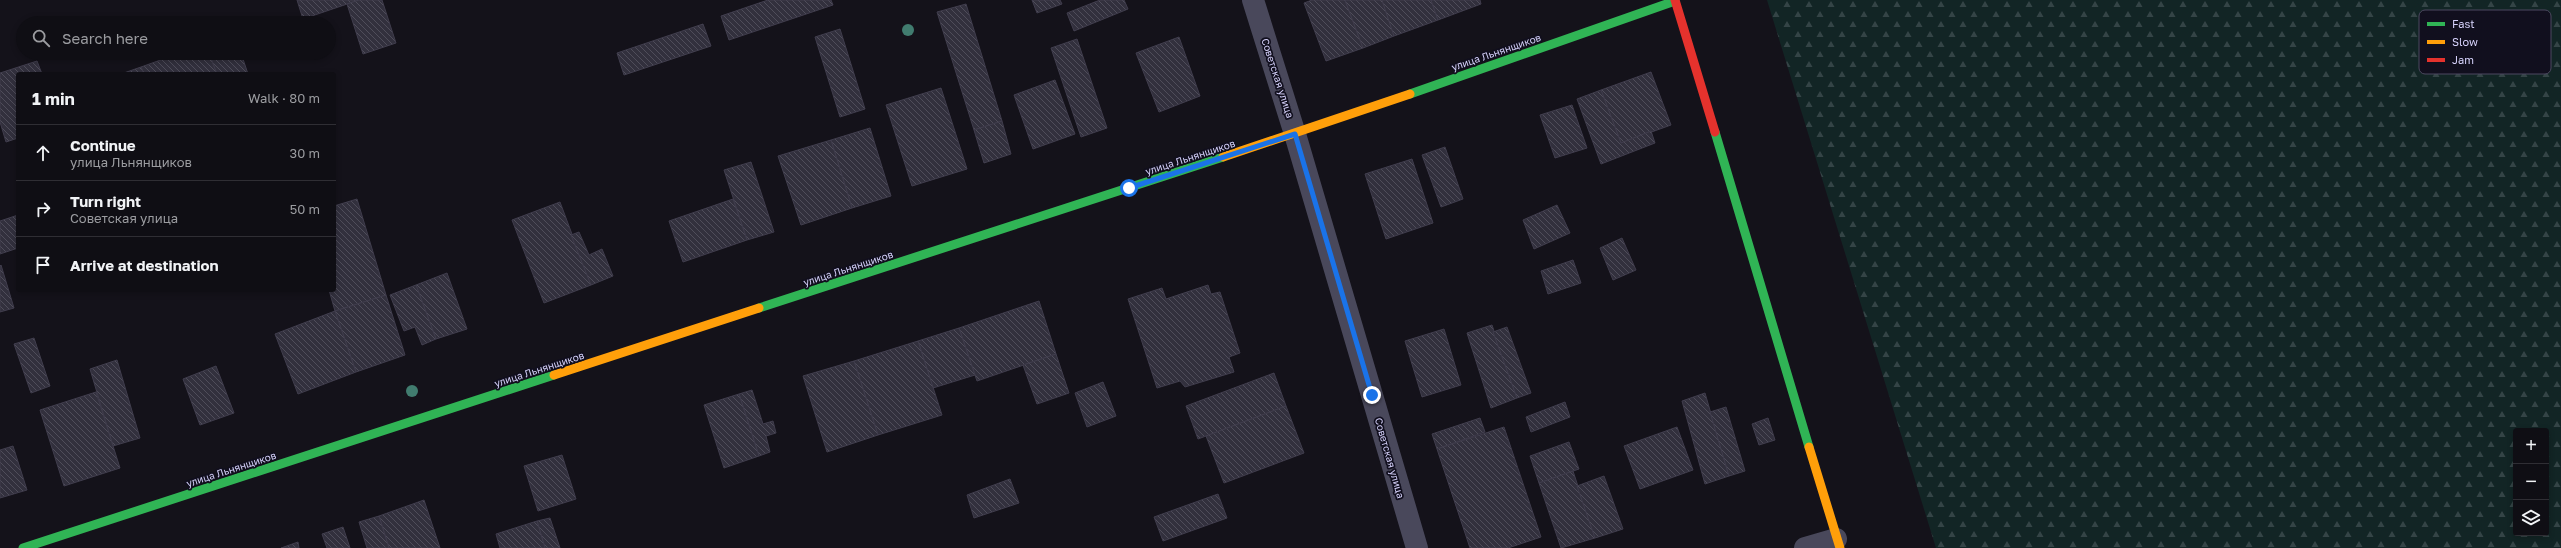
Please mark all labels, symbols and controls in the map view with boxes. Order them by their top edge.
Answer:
legend [2419,10,2551,74]
search box [16,16,336,60]
text: Fast [2452,17,2475,30]
icon: search [30,27,52,49]
text: Search here [62,29,148,47]
street label: улица Льнянщиков [1450,31,1543,73]
text: Slow [2452,35,2478,48]
street label: Советская улица [1259,37,1297,119]
text: Jam [2452,53,2474,66]
text: 1 min [32,88,75,109]
text: Walk · 80 m [248,90,320,106]
text: Continue [70,136,136,154]
street label: улица Льнянщиков [1144,137,1237,177]
icon: ahead [32,142,54,164]
text: 30 m [290,145,320,161]
text: улица Льнянщиков [70,154,192,170]
route start [1120,179,1138,197]
text: Turn right [70,192,141,210]
icon: right [32,198,54,220]
text: 50 m [290,201,320,217]
text: Советская улица [70,210,178,226]
street label: улица Льнянщиков [802,248,895,288]
icon: arrive [32,254,54,276]
text: Arrive at destination [70,256,219,274]
street label: улица Льнянщиков [493,349,586,389]
route end [1363,386,1381,404]
street label: Советская улица [1373,416,1407,500]
map controls [2513,428,2549,536]
button: + [2513,428,2549,464]
street label: улица Льнянщиков [185,449,278,489]
button: − [2513,464,2549,500]
button: layers [2513,500,2549,536]

